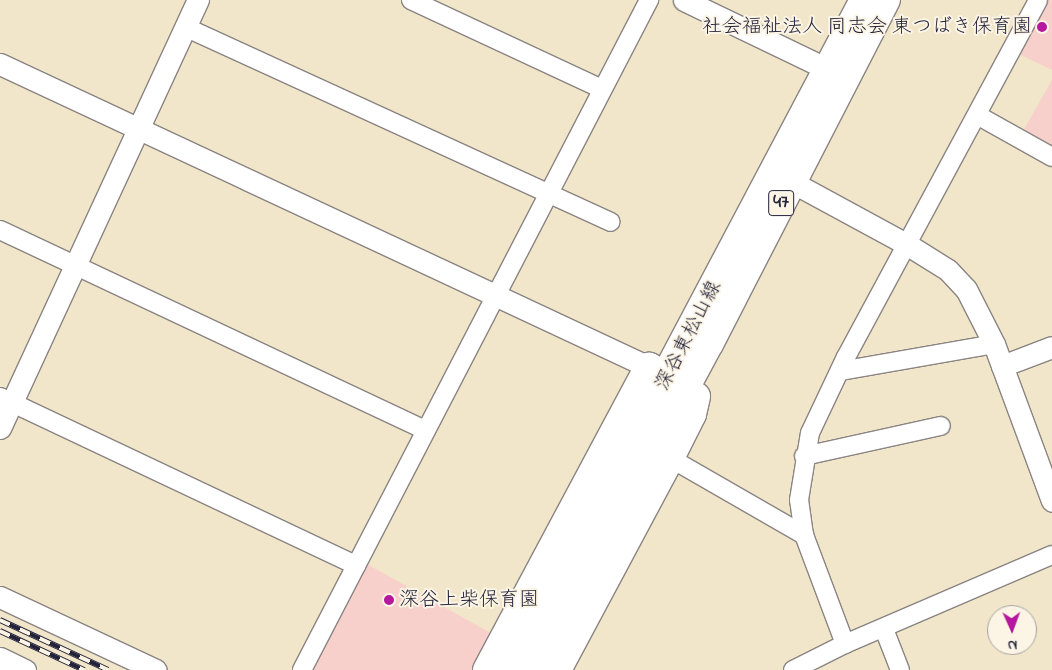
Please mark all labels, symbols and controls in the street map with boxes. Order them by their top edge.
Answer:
place label: 社会福祉法人 同志会 東つばき保育園 [702,15,1032,39]
marker: 社会福祉法人 同志会 東つばき保育園 [1036,21,1048,33]
road number: 47 [767,187,795,220]
street label: 深谷東松山線 [651,277,727,395]
place label: 深谷上柴保育園 [399,588,539,612]
marker: 深谷上柴保育園 [383,594,395,606]
north arrow [987,605,1037,655]
text: N [1007,634,1018,655]

